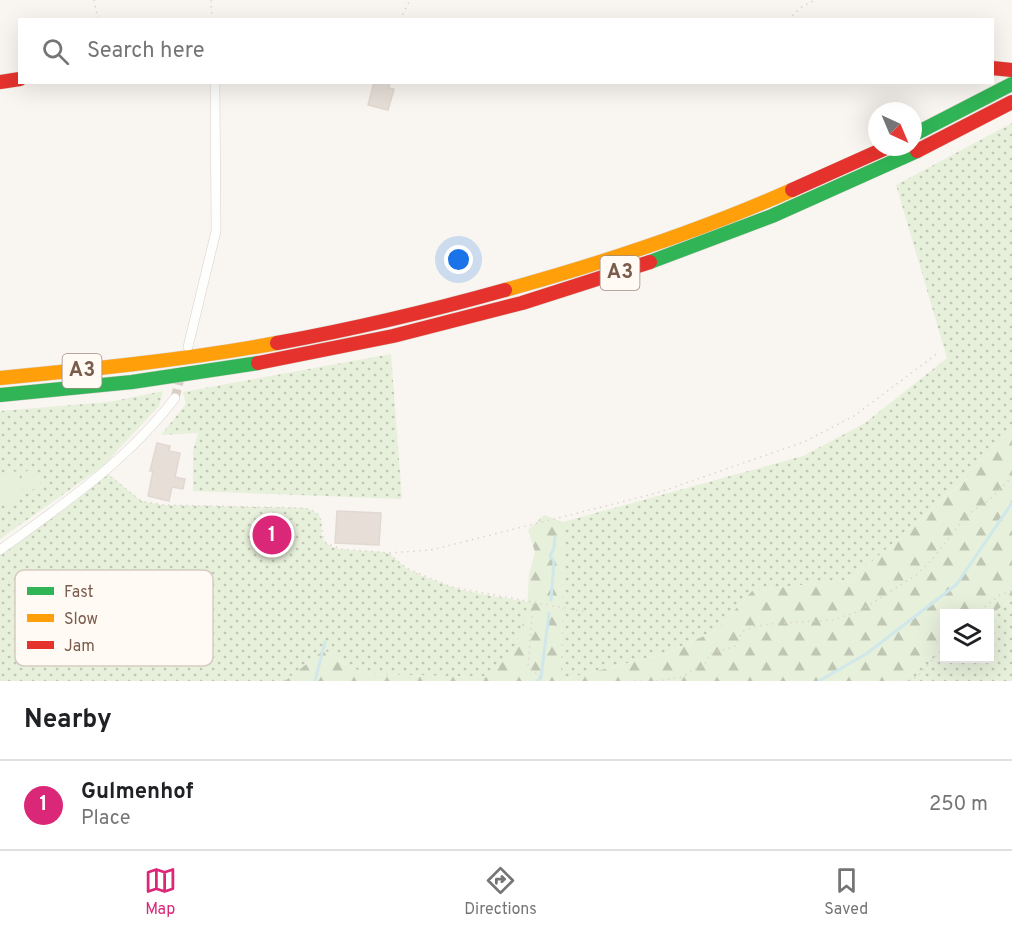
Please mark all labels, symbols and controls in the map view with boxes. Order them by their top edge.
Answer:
search box [18,18,994,84]
icon: search [39,35,72,68]
text: Search here [87,38,205,65]
north arrow [868,102,922,156]
your location [444,245,473,274]
road number: A3 [600,256,640,290]
road number: A3 [62,354,101,388]
pin: 1 [252,512,292,558]
legend [15,570,213,666]
text: Fast [64,583,94,603]
map controls [940,609,994,663]
button: layers [940,609,994,663]
text: Slow [64,610,98,630]
text: Jam [64,637,95,657]
text: Nearby [24,704,112,737]
text: Gulmenhof [81,779,194,806]
text: 1 [40,792,48,818]
text: 250 m [929,792,988,818]
text: Place [81,806,131,832]
tab: Map [144,864,177,920]
tab: Directions [464,864,537,920]
tab: Saved [824,864,868,920]

